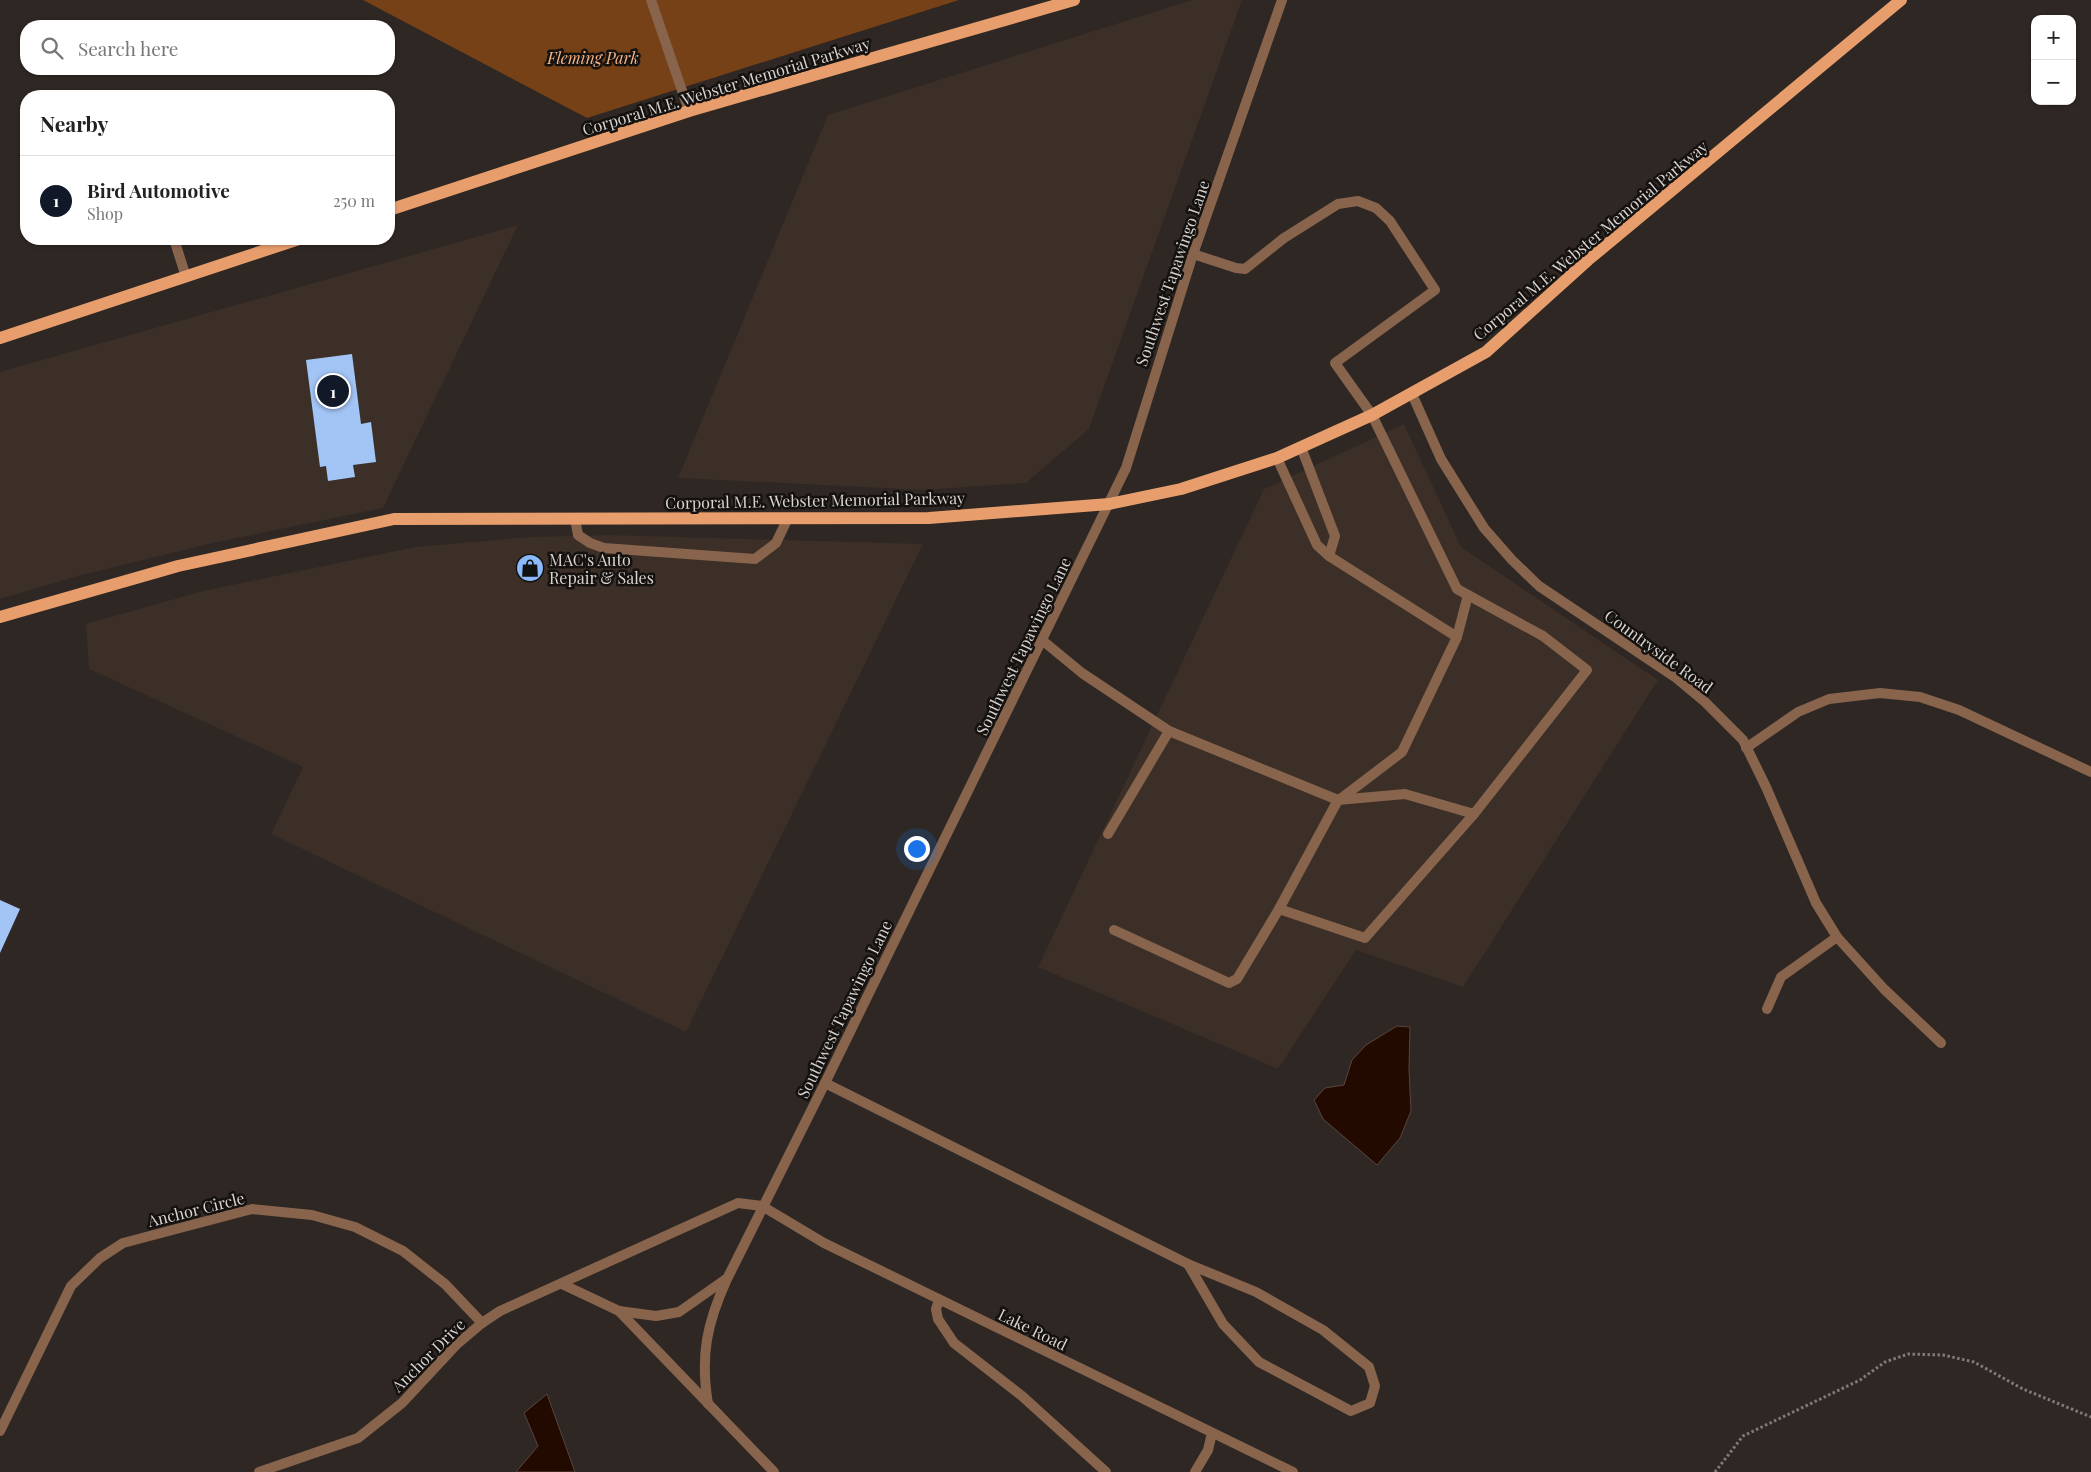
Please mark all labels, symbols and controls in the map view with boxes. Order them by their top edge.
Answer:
map controls [2031,15,2076,105]
button: + [2031,15,2076,60]
search box [20,20,395,75]
street label: Corporal M.E. Webster Memorial Parkway [579,32,873,140]
icon: search [38,34,66,62]
text: Search here [78,35,178,61]
park label: Fleming Park [546,47,639,68]
button: − [2031,60,2076,105]
text: Nearby [40,109,109,137]
street label: Corporal M.E. Webster Memorial Parkway [1468,136,1712,344]
text: Bird Automotive [87,177,230,203]
street label: Southwest Tapawingo Lane [1130,177,1214,369]
text: 1 [53,190,59,211]
text: 250 m [333,190,375,211]
text: Shop [87,203,123,224]
pin: 1 [317,372,349,410]
street label: Corporal M.E. Webster Memorial Parkway [665,487,965,513]
place label: MAC's Auto Repair & Sales [549,549,654,588]
shop icon: MAC's Auto Repair & Sales [515,553,545,583]
street label: Southwest Tapawingo Lane [971,554,1075,738]
street label: Countryside Road [1601,605,1717,697]
your location [904,836,930,862]
street label: Southwest Tapawingo Lane [792,917,896,1101]
street label: Anchor Circle [144,1187,247,1231]
street label: Lake Road [995,1303,1071,1355]
street label: Anchor Drive [386,1314,469,1397]

